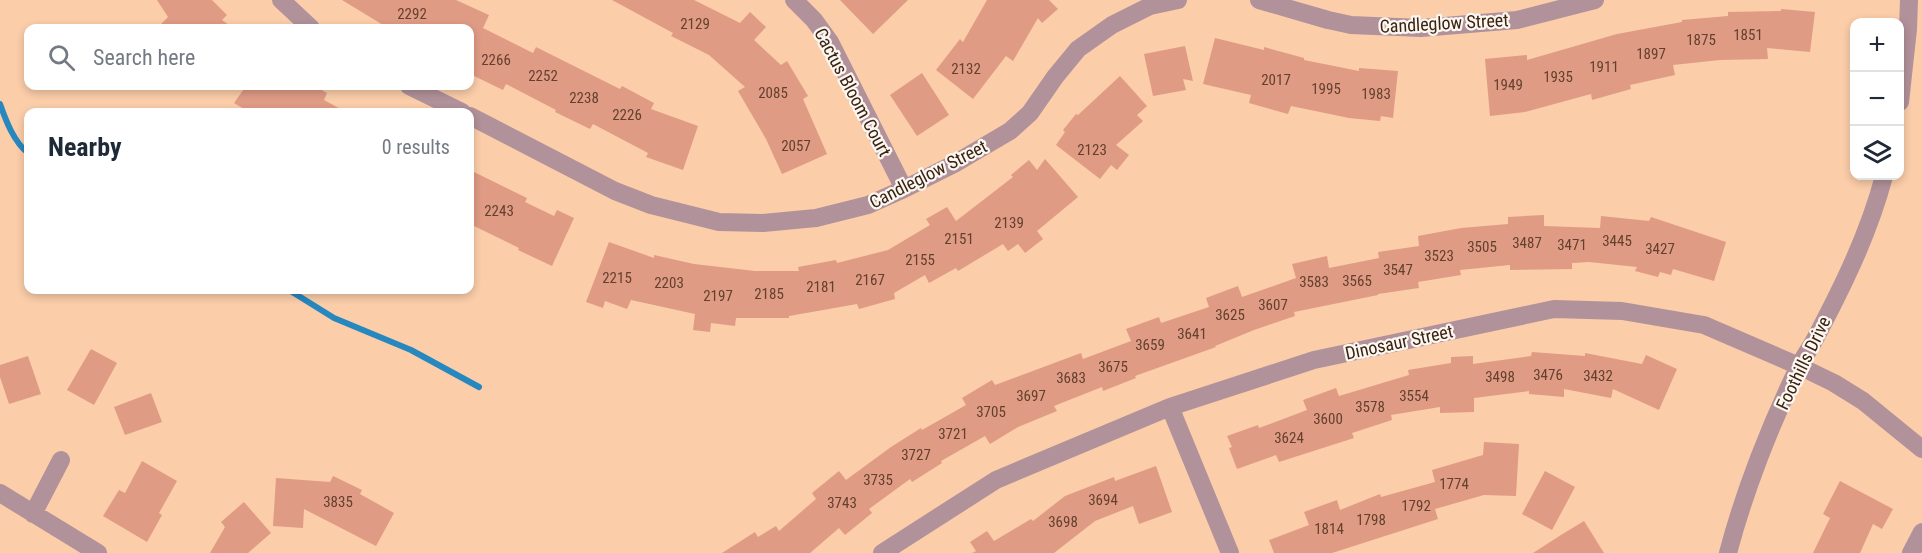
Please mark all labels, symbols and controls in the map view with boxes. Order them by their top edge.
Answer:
house number: 2292 [397,5,427,23]
street label: Candleglow Street [1379,9,1509,37]
house number: 2129 [680,15,710,33]
map controls [1850,18,1904,180]
button: + [1850,18,1904,72]
search box [24,24,474,90]
street label: Cactus Bloom Court [810,24,896,160]
house number: 1851 [1733,26,1763,44]
house number: 1875 [1686,31,1716,49]
icon: search [45,41,78,74]
text: Search here [93,45,195,70]
house number: 1897 [1636,45,1666,63]
house number: 2266 [481,51,511,69]
house number: 1911 [1589,58,1619,76]
house number: 2132 [951,60,981,78]
house number: 2252 [528,67,558,85]
house number: 1935 [1543,68,1573,86]
house number: 2017 [1261,71,1291,89]
button: − [1850,72,1904,126]
house number: 1949 [1493,76,1523,94]
house number: 1995 [1311,80,1341,98]
house number: 2085 [758,84,788,102]
house number: 1983 [1361,85,1391,103]
house number: 2238 [569,89,599,107]
house number: 2226 [612,106,642,124]
button: layers [1850,126,1904,180]
text: Nearby [48,132,122,162]
text: 0 results [382,135,450,159]
street label: Candleglow Street [866,135,990,213]
house number: 2057 [781,137,811,155]
house number: 2123 [1077,141,1107,159]
house number: 2243 [484,202,514,220]
house number: 2139 [994,214,1024,232]
house number: 2151 [944,230,974,248]
house number: 3445 [1602,232,1632,250]
house number: 3487 [1512,234,1542,252]
house number: 3471 [1557,236,1587,254]
house number: 3505 [1467,238,1497,256]
house number: 3427 [1645,240,1675,258]
house number: 3523 [1424,247,1454,265]
house number: 2155 [905,251,935,269]
house number: 3547 [1383,261,1413,279]
house number: 2215 [602,269,632,287]
house number: 2167 [855,271,885,289]
house number: 3565 [1342,272,1372,290]
house number: 3583 [1299,273,1329,291]
house number: 2203 [654,274,684,292]
house number: 2181 [806,278,836,296]
house number: 2185 [754,285,784,303]
house number: 2197 [703,287,733,305]
house number: 3607 [1258,296,1288,314]
house number: 3625 [1215,306,1245,324]
street label: Foothills Drive [1771,313,1835,413]
street label: Dinosaur Street [1343,320,1455,364]
house number: 3641 [1177,325,1207,343]
house number: 3659 [1135,336,1165,354]
house number: 3675 [1098,358,1128,376]
house number: 3476 [1533,366,1563,384]
house number: 3432 [1583,367,1613,385]
house number: 3498 [1485,368,1515,386]
house number: 3683 [1056,369,1086,387]
house number: 3697 [1016,387,1046,405]
house number: 3554 [1399,387,1429,405]
house number: 3578 [1355,398,1385,416]
house number: 3705 [976,403,1006,421]
house number: 3600 [1313,410,1343,428]
house number: 3721 [938,425,968,443]
house number: 3624 [1274,429,1304,447]
house number: 3727 [901,446,931,464]
house number: 3735 [863,471,893,489]
house number: 1774 [1439,475,1469,493]
house number: 3694 [1088,491,1118,509]
house number: 3835 [323,493,353,511]
house number: 3743 [827,494,857,512]
house number: 1792 [1401,497,1431,515]
house number: 1798 [1356,511,1386,529]
house number: 3698 [1048,513,1078,531]
house number: 1814 [1314,520,1344,538]

